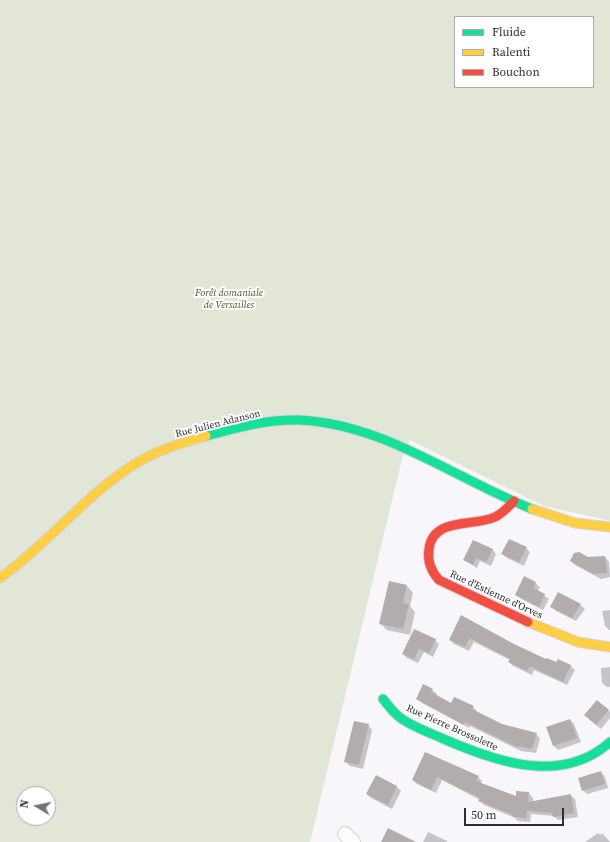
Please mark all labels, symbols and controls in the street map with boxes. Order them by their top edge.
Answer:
legend [454,16,594,88]
text: Fluide [492,24,526,40]
text: Ralenti [492,44,530,60]
text: Bouchon [492,64,540,80]
park label: Forêt domaniale de Versailles [195,287,263,310]
street label: Rue Julien Adanson [174,408,262,440]
street label: Rue d'Estienne d'Orves [448,568,544,622]
street label: Rue Pierre Brossolette [404,702,500,754]
north arrow [16,786,56,826]
text: N [17,799,33,809]
scale bar [466,800,566,826]
text: 50 m [471,807,497,823]

